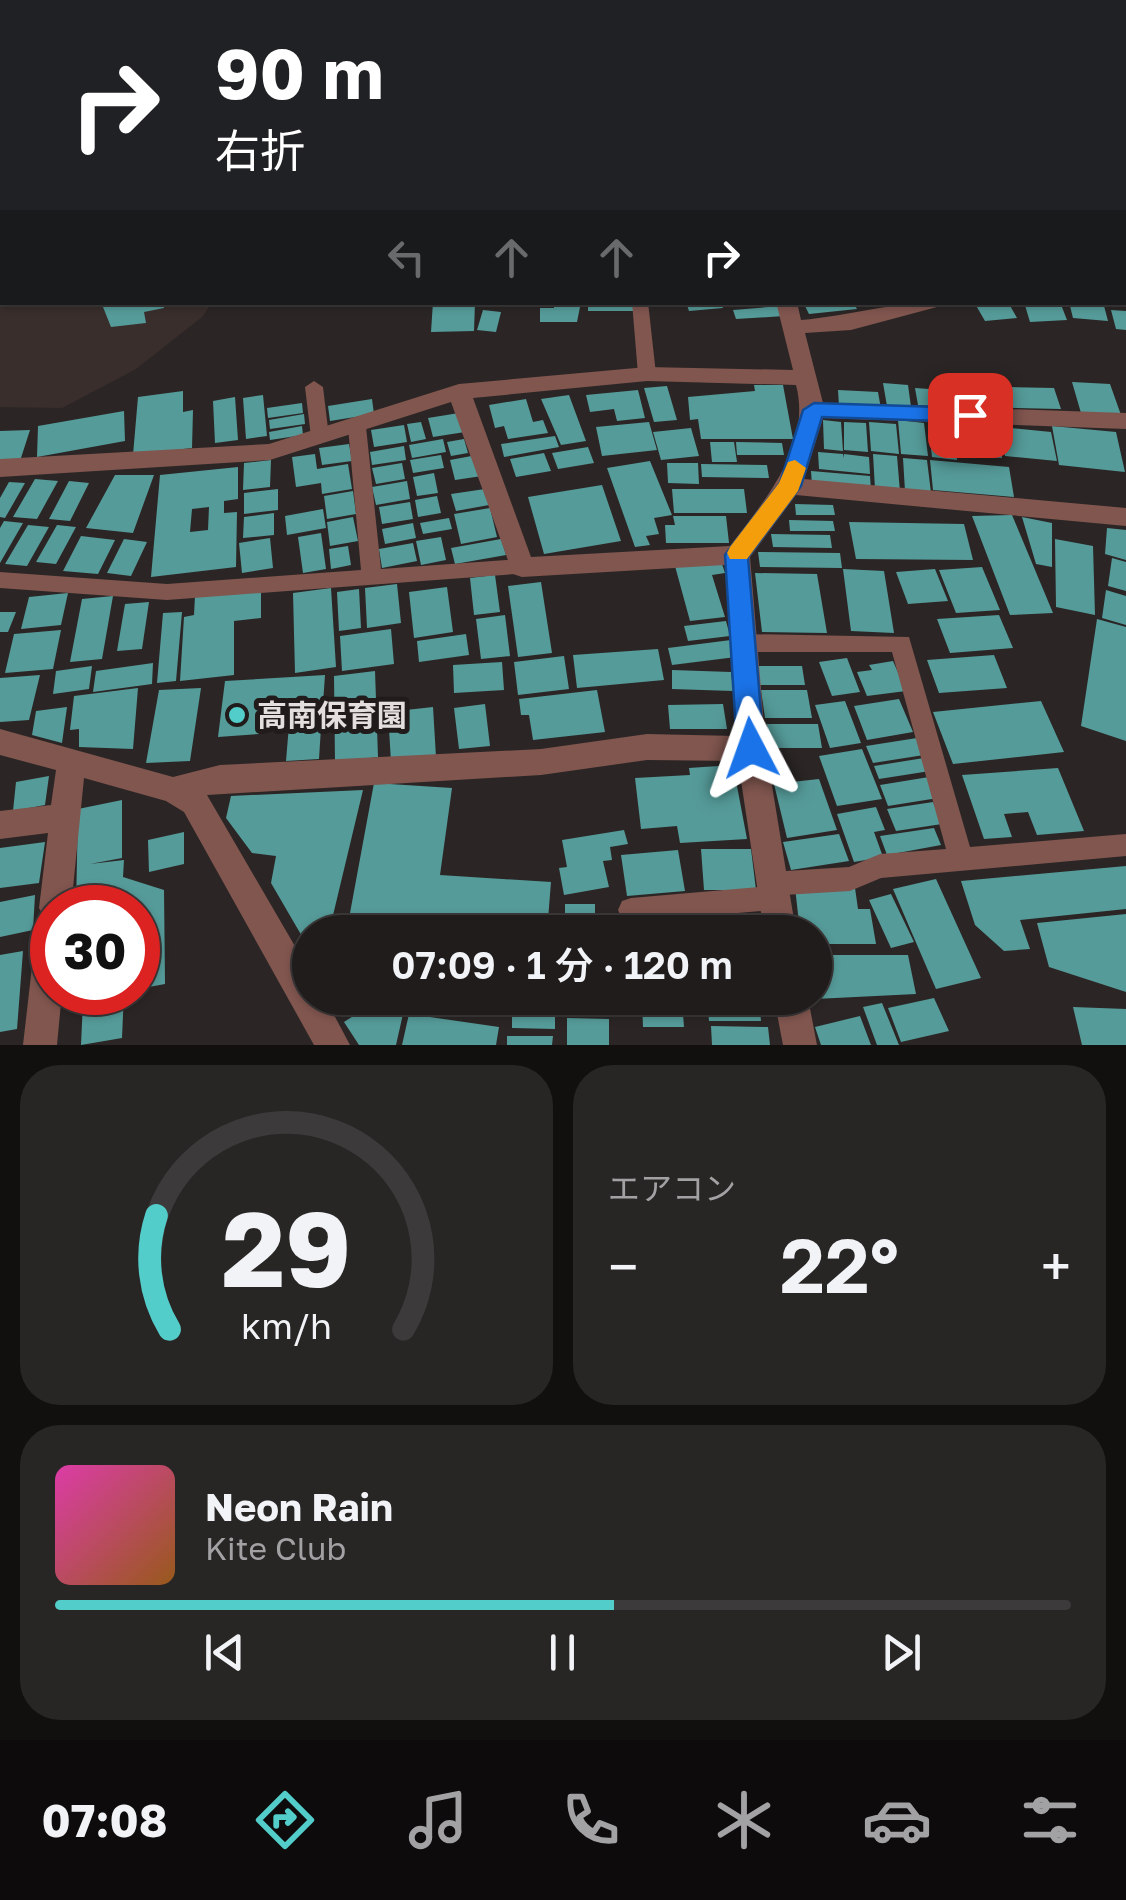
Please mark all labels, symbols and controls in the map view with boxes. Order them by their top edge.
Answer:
text: 90 m [215,30,384,114]
icon: right [50,40,180,170]
text: 右折 [215,123,305,177]
icon: left [379,230,434,285]
icon: ahead [484,230,539,285]
icon: ahead [589,230,644,285]
icon: right [694,230,749,285]
pin [928,373,1013,458]
icon: arrive [943,388,998,443]
position arrow [699,696,803,800]
place label: 高南保育園 [257,697,407,733]
marker: 高南保育園 [226,704,248,726]
speed limit sign: 30 [30,885,160,1015]
text: 07:09 · 1 分 · 120 m [391,942,733,987]
text: エアコン [608,1169,736,1207]
text: 29 [222,1185,351,1310]
text: 22° [780,1219,899,1310]
text: − [608,1233,638,1299]
text: + [1041,1233,1071,1299]
text: km/h [241,1304,332,1347]
text: Neon Rain [205,1484,393,1529]
text: Kite Club [205,1529,346,1567]
icon: previous [197,1625,252,1680]
icon: pause [535,1625,590,1680]
icon: next [874,1625,929,1680]
icon: directions [250,1785,320,1855]
icon: music [403,1785,473,1855]
icon: phone [556,1785,626,1855]
icon: climate [709,1785,779,1855]
icon: car [862,1785,932,1855]
icon: filters [1015,1785,1085,1855]
text: 07:08 [41,1793,168,1847]

